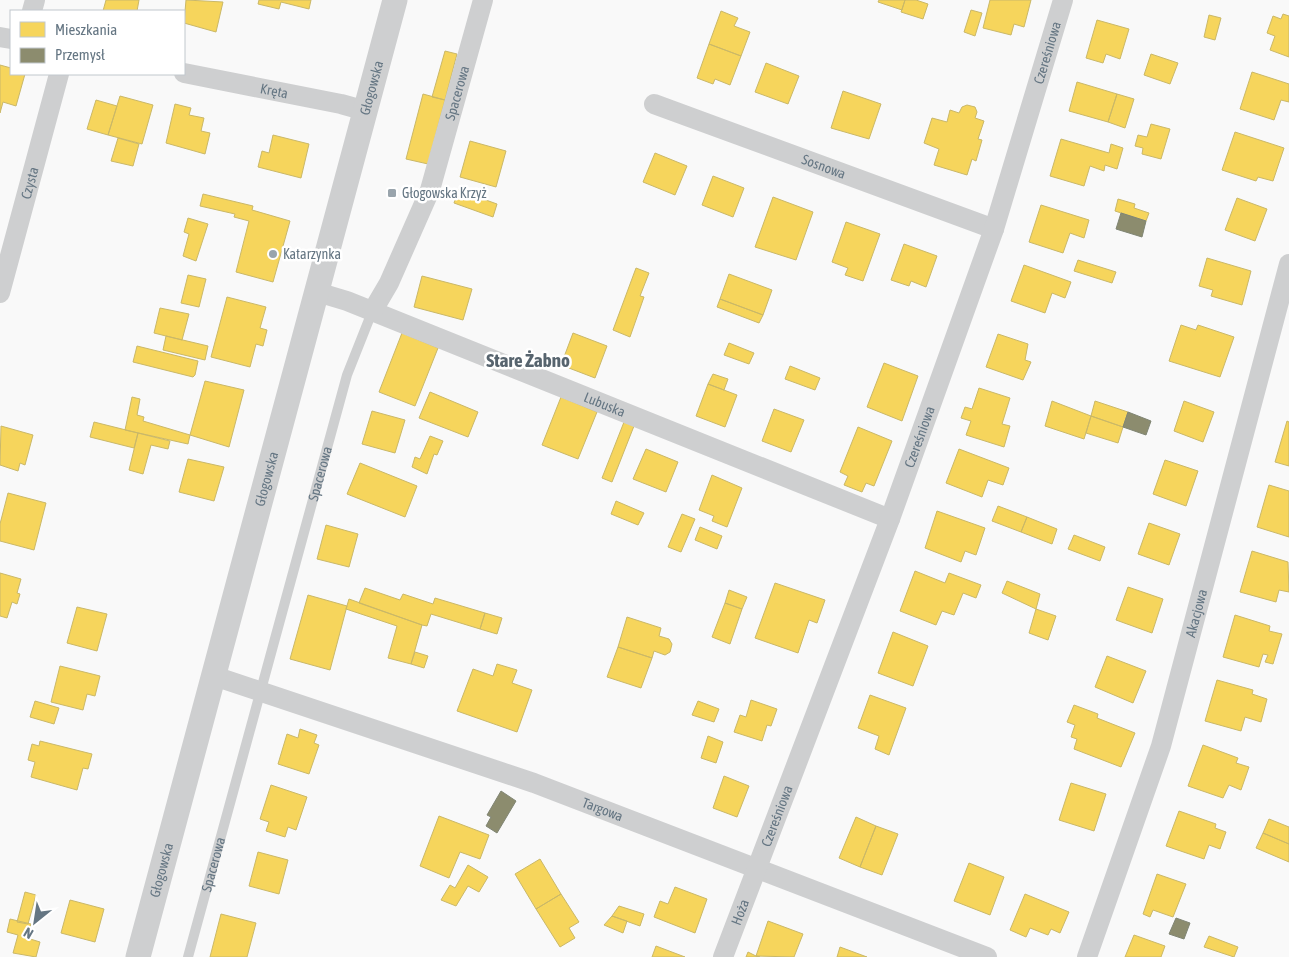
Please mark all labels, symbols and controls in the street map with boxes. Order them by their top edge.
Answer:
legend [10,10,185,75]
street label: Czereśniowa [1030,20,1064,86]
text: Mieszkania [55,21,117,38]
text: Przemysł [55,46,105,63]
street label: Głogowska [356,59,386,117]
street label: Spacerowa [442,64,472,122]
street label: Kręta [259,80,290,101]
street label: Sosnowa [800,151,848,182]
street label: Czysta [18,165,42,201]
place label: Głogowska Krzyż [402,185,486,201]
marker: Głogowska Krzyż [386,187,398,199]
place label: Katarzynka [283,246,341,262]
marker: Katarzynka [267,248,279,260]
district label: Stare Żabno [486,349,570,371]
street label: Lubuska [582,389,628,420]
street label: Czereśniowa [901,404,938,470]
street label: Spacerowa [305,445,335,503]
street label: Głogowska [251,450,281,508]
street label: Akacjowa [1182,587,1210,639]
street label: Czereśniowa [758,783,796,849]
street label: Targowa [580,794,625,824]
street label: Spacerowa [198,835,228,893]
street label: Głogowska [146,841,176,899]
north arrow [10,897,60,947]
street label: Hoża [728,897,752,927]
text: N [21,924,36,942]

